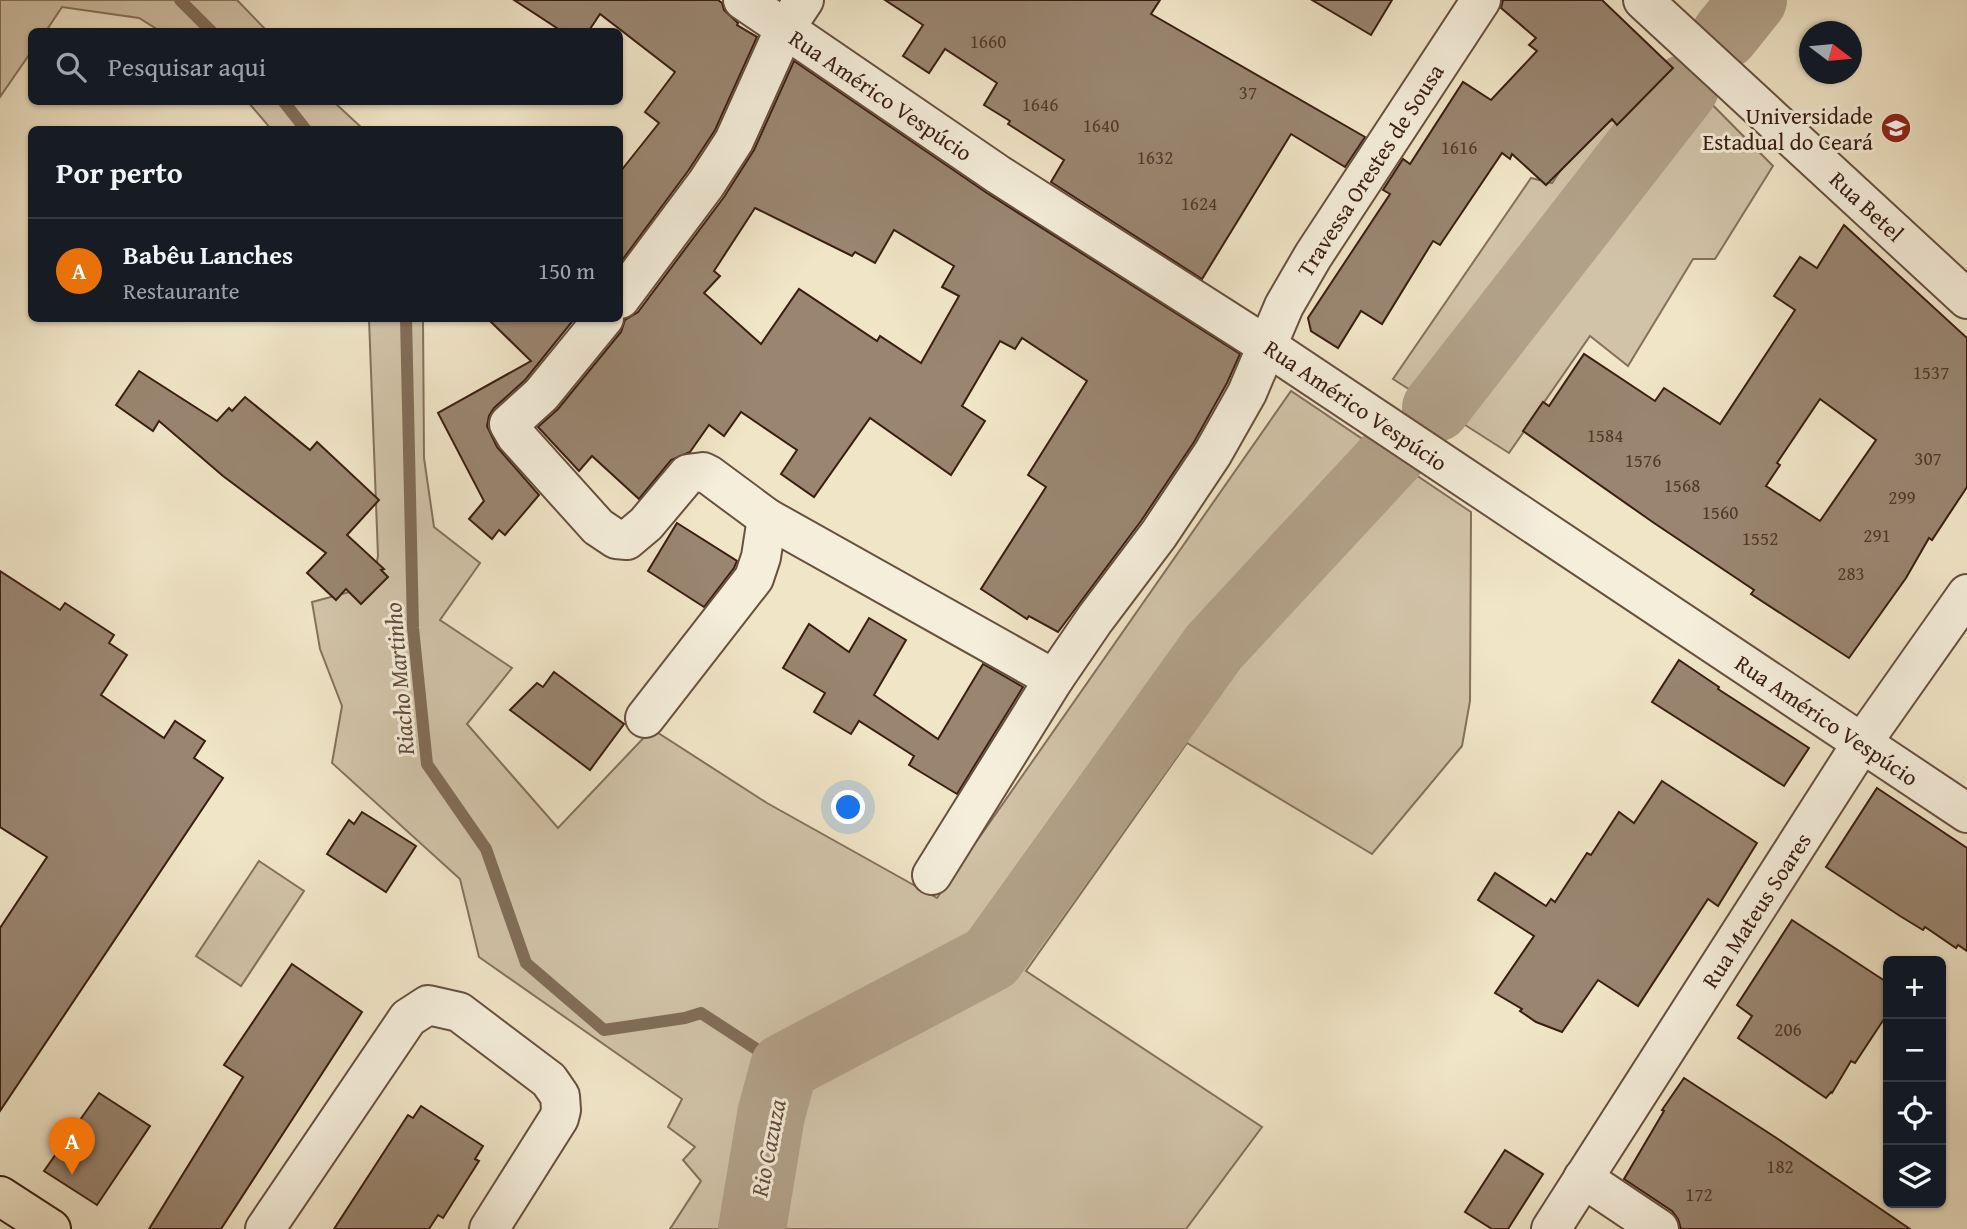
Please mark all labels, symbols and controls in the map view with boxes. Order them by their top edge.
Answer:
street label: Rua Américo Vespúcio [783,21,979,169]
north arrow [1799,21,1862,84]
house number: 1660 [970,27,1006,55]
search box [28,28,623,105]
text: Pesquisar aqui [108,47,266,86]
icon: search [52,48,90,86]
street label: Travessa Orestes de Sousa [1289,57,1452,283]
house number: 37 [1239,78,1257,106]
house number: 1646 [1022,90,1058,118]
place label: Universidade Estadual do Ceará [1703,99,1873,158]
house number: 1640 [1083,111,1119,139]
school or university icon: Universidade Estadual do Ceará [1879,111,1913,145]
house number: 1616 [1441,133,1477,161]
house number: 1632 [1137,143,1173,171]
text: Por perto [56,150,183,194]
street label: Rua Betel [1823,163,1911,249]
house number: 1624 [1181,189,1217,217]
text: Babêu Lanches [123,235,293,274]
text: A [72,254,86,287]
text: 150 m [538,254,595,287]
text: Restaurante [123,274,240,307]
street label: Rua Américo Vespúcio [1258,331,1454,479]
house number: 1537 [1913,358,1949,386]
house number: 1584 [1587,421,1623,449]
house number: 307 [1914,444,1942,472]
house number: 1576 [1625,446,1661,474]
house number: 1568 [1664,471,1700,499]
house number: 299 [1888,483,1916,511]
house number: 1560 [1702,498,1738,526]
house number: 291 [1863,521,1891,549]
house number: 1552 [1742,524,1778,552]
house number: 283 [1837,559,1865,587]
water label: Riacho Martinho [375,601,423,758]
street label: Rua Américo Vespúcio [1729,646,1925,794]
your location [831,790,865,824]
street label: Rua Mateus Soares [1693,826,1819,994]
map controls [1883,956,1946,1208]
button: + [1883,956,1946,1019]
house number: 206 [1774,1015,1802,1043]
button: − [1883,1019,1946,1082]
button: locate [1883,1082,1946,1145]
water label: Rio Cazuza [741,1096,795,1201]
pin: A [49,1117,95,1175]
button: layers [1883,1145,1946,1208]
house number: 182 [1766,1152,1794,1180]
house number: 172 [1685,1180,1713,1208]

